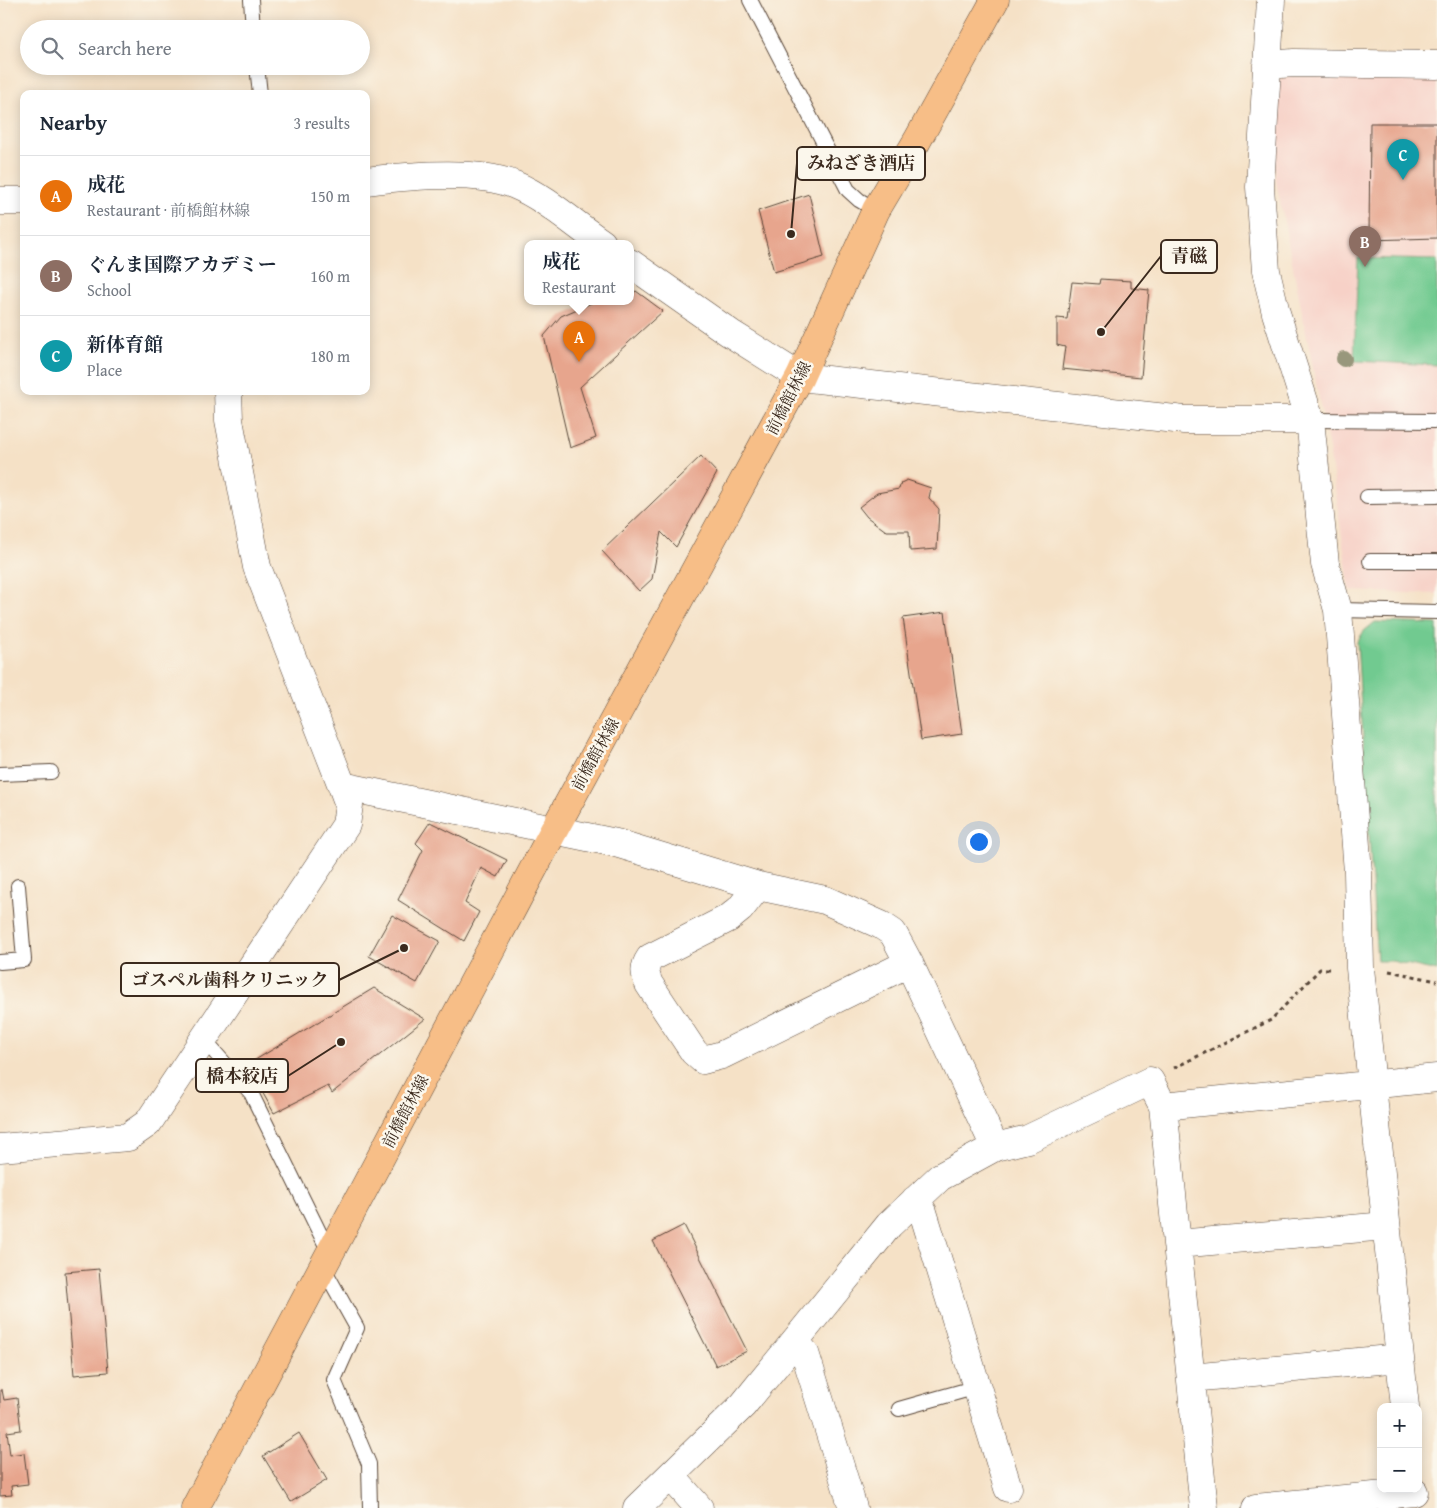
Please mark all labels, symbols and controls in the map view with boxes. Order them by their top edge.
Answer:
search box [20,20,370,75]
icon: search [38,34,66,62]
text: Search here [78,34,172,62]
text: Nearby [40,107,107,138]
text: 3 results [293,111,350,135]
pin: C [1387,139,1419,180]
callout: みねざき酒店 [797,147,925,180]
text: みねざき酒店 [807,149,915,176]
text: 成花 [87,170,125,198]
text: A [51,184,61,208]
text: 150 m [310,184,350,208]
text: Restaurant · 前橋館林線 [87,198,250,222]
pin: B [1349,226,1381,267]
popup [524,240,634,305]
callout: 青磁 [1161,240,1217,273]
text: 青磁 [1171,242,1207,269]
text: 成花 [542,247,580,275]
text: ぐんま国際アカデミー [87,250,277,278]
text: B [51,264,61,288]
text: 160 m [310,264,350,288]
text: Restaurant [542,275,616,299]
text: School [87,278,131,302]
pin: A [563,321,595,362]
text: 新体育館 [87,330,163,358]
text: C [51,344,61,368]
text: 180 m [310,344,350,368]
street label: 前橋館林線 [759,357,817,439]
text: Place [87,358,122,382]
street label: 前橋館林線 [565,713,625,795]
your location [966,829,992,855]
callout: ゴスペル歯科クリニック [121,963,339,996]
text: ゴスペル歯科クリニック [132,966,328,993]
callout: 橋本絞店 [196,1059,288,1092]
text: 橋本絞店 [206,1062,278,1089]
street label: 前橋館林線 [376,1070,434,1152]
map controls [1377,1403,1422,1493]
button: + [1377,1403,1422,1448]
button: − [1377,1448,1422,1493]

